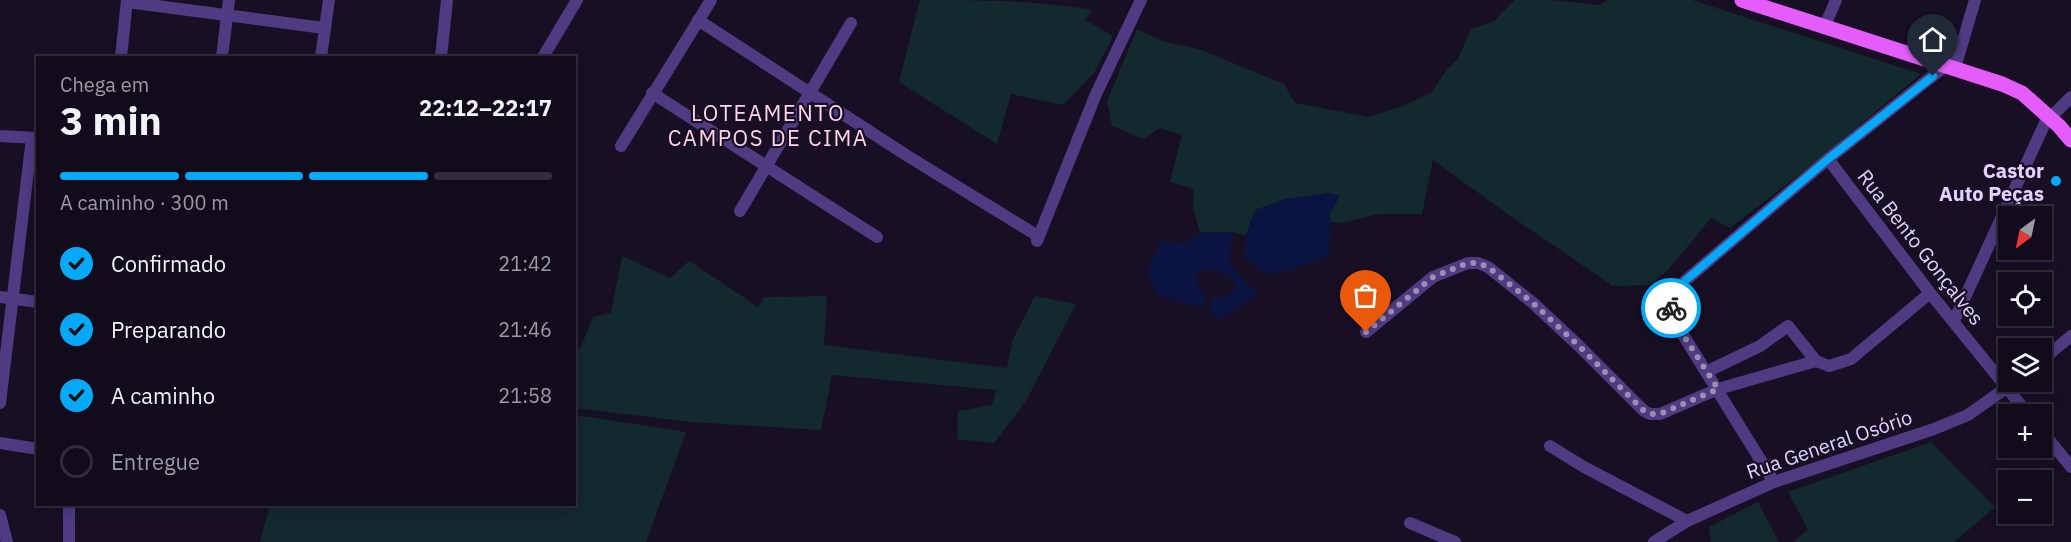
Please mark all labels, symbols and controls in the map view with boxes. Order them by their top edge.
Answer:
pin [1907,14,1958,76]
icon: home [1916,23,1949,56]
text: Chega em [60,71,149,98]
text: 22:12–22:17 [419,93,552,122]
text: 3 min [60,95,162,146]
district label: LOTEAMENTO CAMPOS DE CIMA [668,98,868,152]
place label: Castor Auto Peças [1939,157,2044,207]
street label: Rua Bento Gonçalves [1852,164,1990,330]
marker: Castor Auto Peças [2049,174,2063,188]
text: A caminho · 300 m [60,189,229,216]
north arrow [1998,206,2052,260]
map controls [1998,206,2052,524]
icon: check [60,247,93,280]
text: Confirmado [111,249,226,278]
text: 21:42 [498,250,552,277]
pin [1340,270,1391,332]
button: locate [1998,272,2052,326]
courier [1641,278,1701,338]
icon: bag [1349,279,1382,312]
icon: bike [1655,292,1688,325]
icon: check [60,313,93,346]
text: Preparando [111,315,226,344]
text: 21:46 [498,316,552,343]
button: layers [1998,338,2052,392]
icon: check [60,379,93,412]
text: A caminho [111,381,215,410]
text: 21:58 [498,382,552,409]
street label: Rua General Osório [1743,403,1915,485]
button: + [1998,404,2052,458]
text: Entregue [111,447,200,476]
button: − [1998,470,2052,524]

